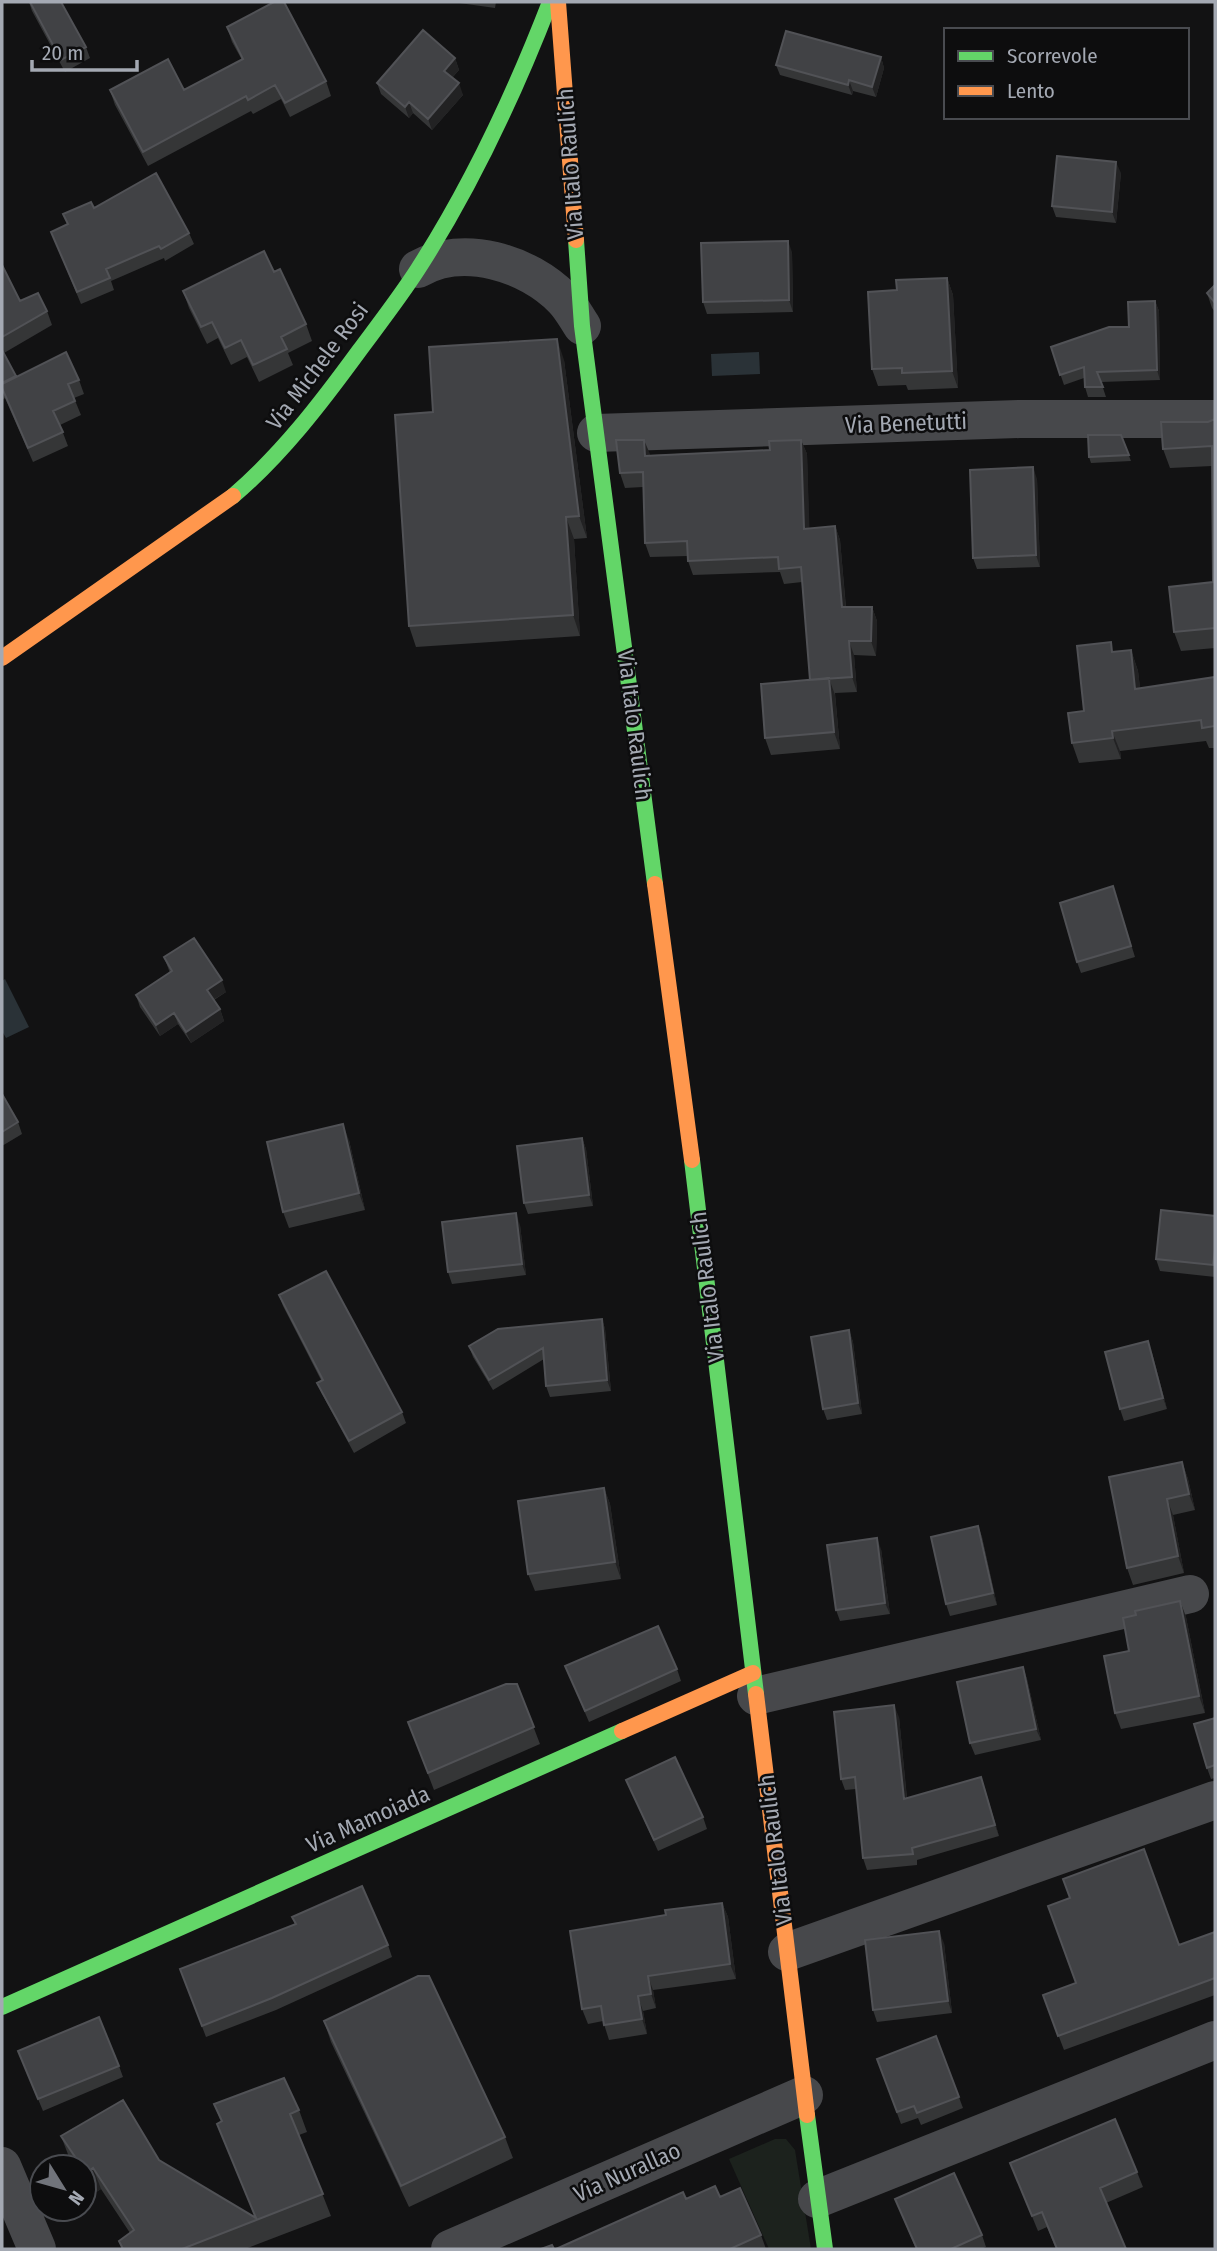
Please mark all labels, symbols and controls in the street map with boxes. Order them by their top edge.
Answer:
scale bar [32,28,136,72]
legend [944,28,1189,119]
text: 20 m [42,40,83,66]
text: Scorrevole [1007,43,1098,69]
text: Lento [1007,78,1055,104]
street label: Via Italo Raulich [551,87,589,241]
street label: Via Michele Rosi [260,297,374,435]
street label: Via Benetutti [845,407,967,439]
street label: Via Italo Raulich [612,648,658,802]
street label: Via Italo Raulich [684,1210,730,1364]
street label: Via Italo Raulich [752,1773,798,1927]
street label: Via Mamoiada [302,1779,434,1859]
street label: Via Nurallao [569,2136,685,2208]
north arrow [28,2153,98,2223]
text: N [64,2186,89,2209]

